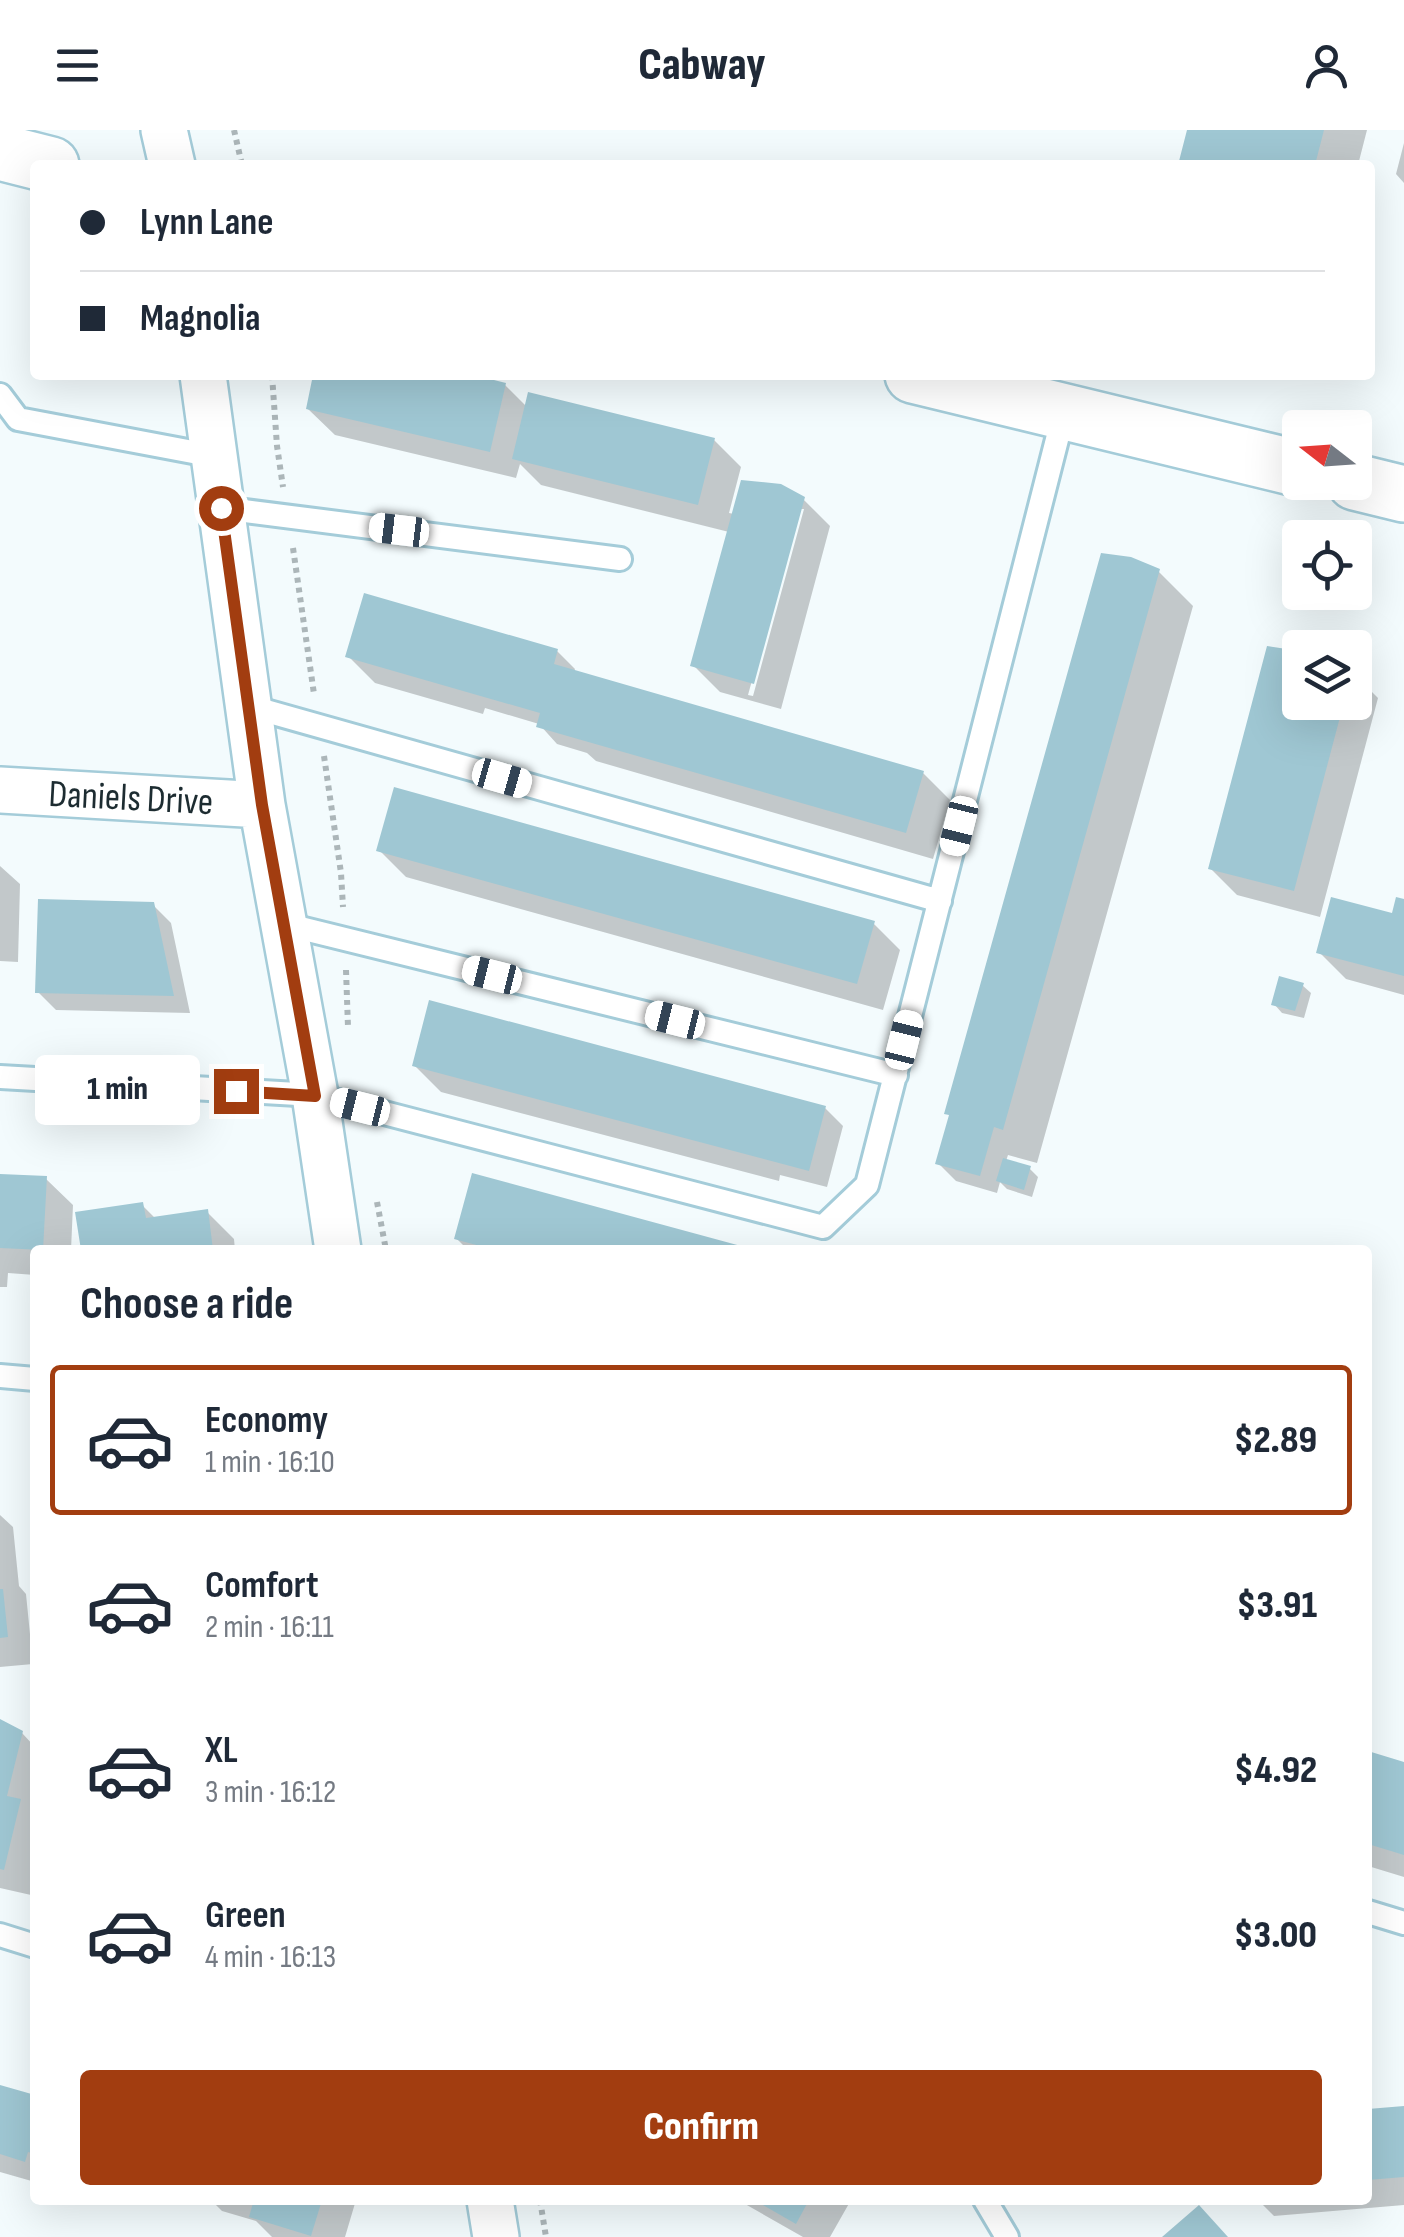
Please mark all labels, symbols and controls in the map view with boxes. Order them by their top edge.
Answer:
icon: menu [50,38,105,93]
text: Cabway [638,38,766,93]
icon: person [1299,38,1354,93]
text: Lynn Lane [140,200,273,245]
text: Magnolia [140,296,261,341]
north arrow [1282,410,1372,500]
map controls [1282,410,1372,720]
route start [199,486,244,531]
car [367,511,431,549]
button: locate [1282,520,1372,610]
button: layers [1282,630,1372,720]
car [469,755,535,801]
street label: Daniels Drive [47,772,214,825]
car [937,793,981,859]
car [459,953,525,997]
car [642,998,708,1042]
car [882,1007,926,1073]
callout: 1 min [36,1056,201,1126]
route end [214,1069,259,1114]
text: 1 min [87,1070,148,1109]
car [327,1085,393,1129]
text: Choose a ride [80,1277,293,1332]
icon: car [85,1395,175,1485]
text: Economy [205,1398,328,1443]
text: $2.89 [1234,1418,1317,1463]
text: 1 min · 16:10 [205,1443,335,1482]
icon: car [85,1560,175,1650]
text: Comfort [205,1563,319,1608]
text: $3.91 [1237,1583,1317,1628]
text: 2 min · 16:11 [205,1608,334,1647]
icon: car [85,1725,175,1815]
text: XL [205,1728,238,1773]
text: $4.92 [1234,1748,1317,1793]
text: 3 min · 16:12 [205,1773,336,1812]
icon: car [85,1890,175,1980]
text: Green [205,1893,286,1938]
text: $3.00 [1234,1913,1317,1958]
text: 4 min · 16:13 [205,1938,336,1977]
button: Confirm [80,2070,1322,2185]

